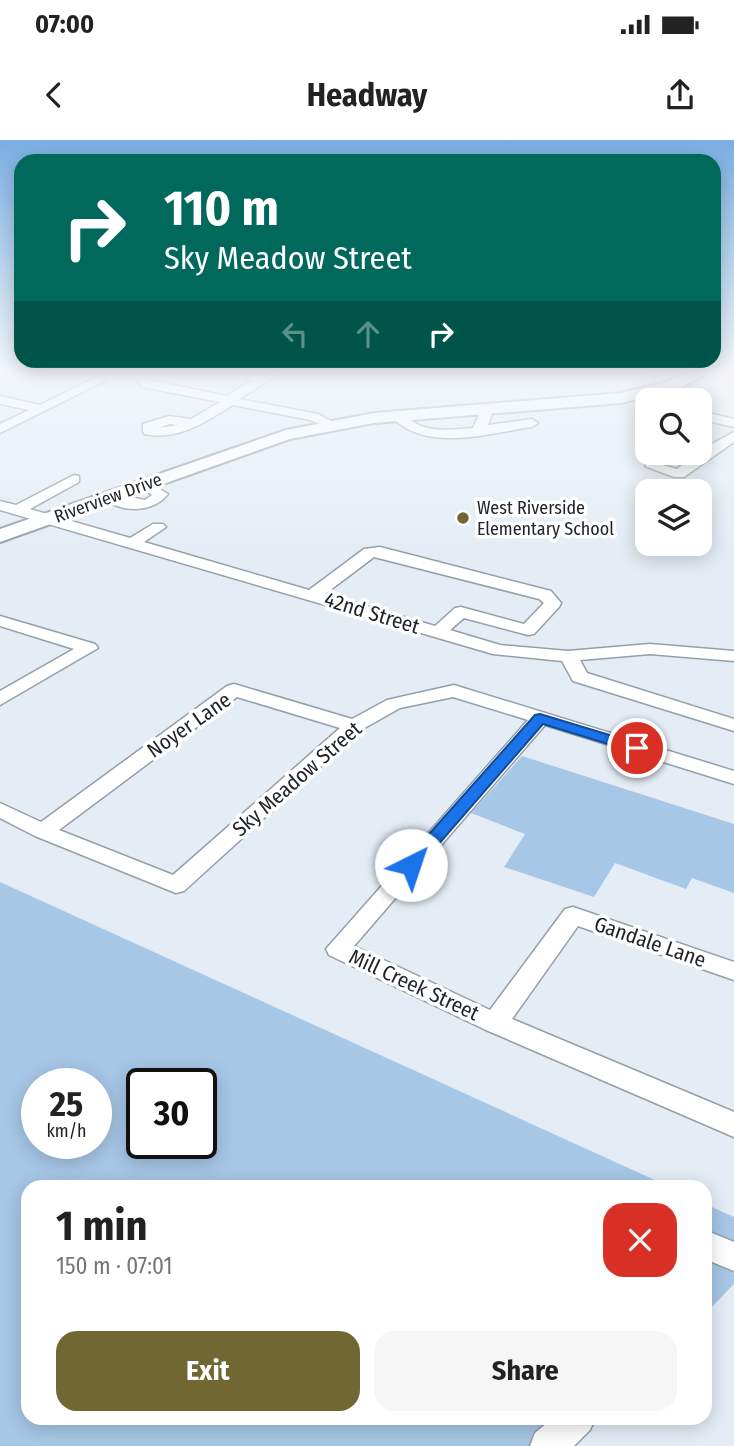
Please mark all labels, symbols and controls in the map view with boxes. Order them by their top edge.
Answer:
text: 07:00 [35,9,94,40]
icon: back [35,76,73,114]
text: Headway [307,76,427,114]
icon: share [661,76,699,114]
text: 110 m [164,179,279,238]
icon: right [49,182,140,273]
text: Sky Meadow Street [164,239,412,277]
icon: left [276,315,314,353]
icon: ahead [349,315,387,353]
icon: right [422,315,460,353]
map controls [635,388,712,556]
button: search [635,388,712,465]
street label: Riverview Drive [51,468,165,528]
button: layers [635,479,712,556]
place label: West Riverside Elementary School [477,497,614,540]
marker: West Riverside Elementary School [455,510,471,526]
street label: 42nd Street [321,586,423,640]
street label: Noyer Lane [142,687,236,763]
street label: Sky Meadow Street [227,716,367,842]
pin [607,718,667,778]
icon: arrive [618,729,656,767]
position arrow [374,828,448,902]
street label: Gandale Lane [591,911,709,973]
street label: Mill Creek Street [345,944,483,1027]
speed limit sign: 30 [126,1068,217,1159]
text: 25 [50,1083,83,1125]
text: km/h [46,1120,87,1142]
text: 1 min [56,1201,147,1251]
button: close [603,1203,677,1277]
text: 150 m · 07:01 [56,1252,172,1280]
button: Exit [56,1331,360,1411]
button: Share [374,1331,677,1411]

